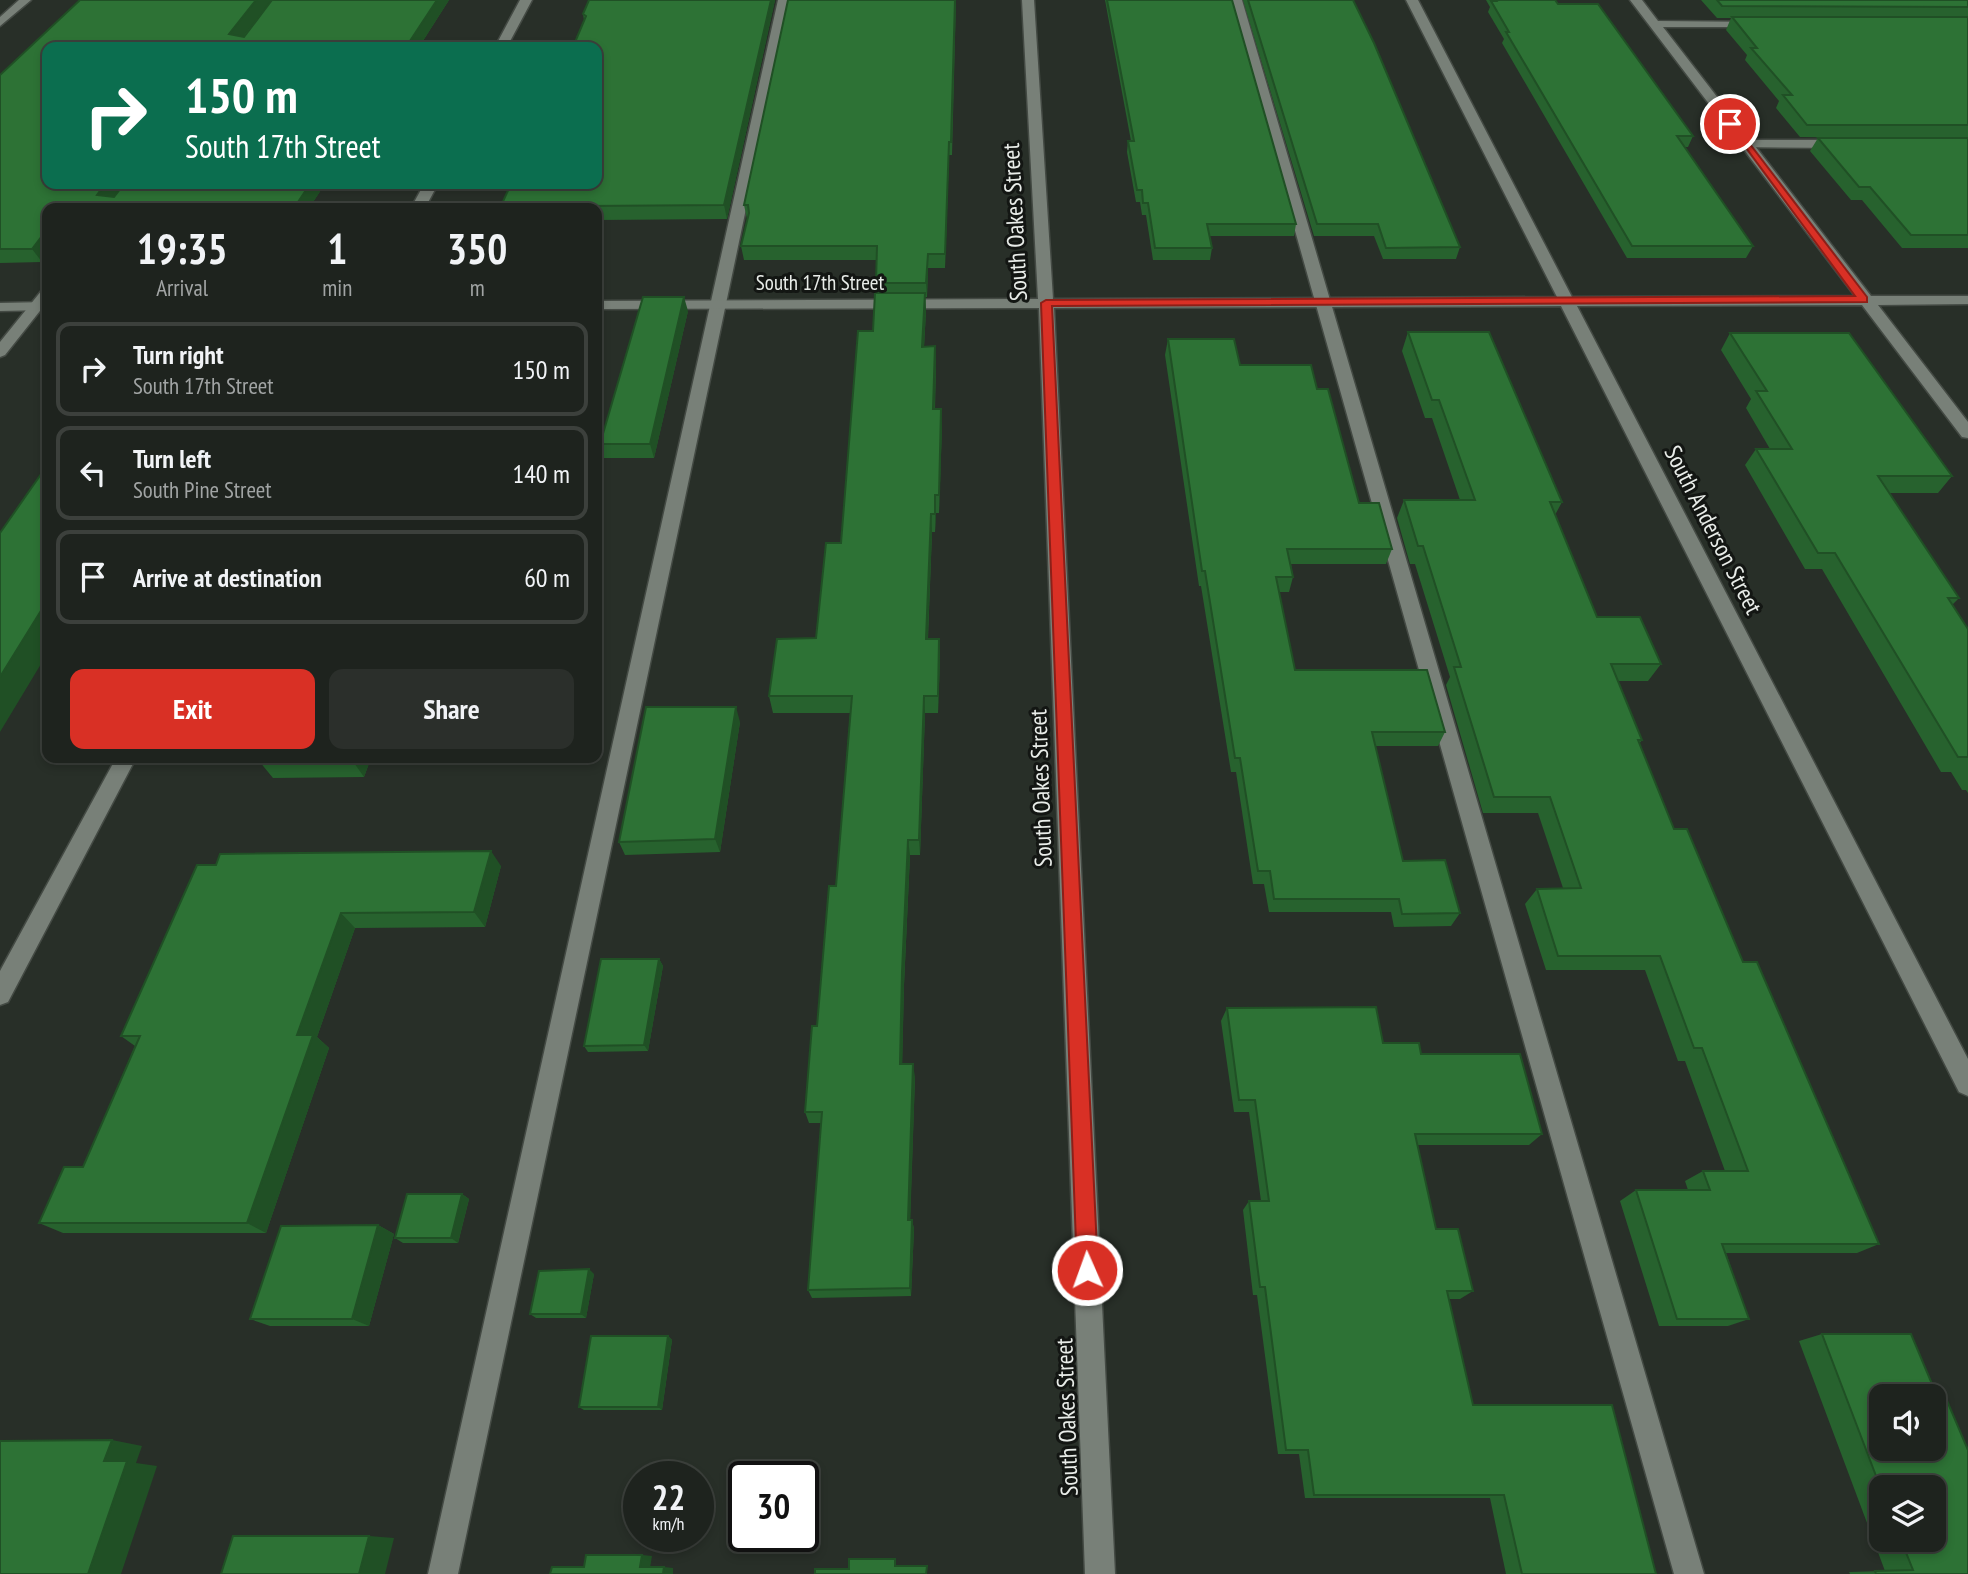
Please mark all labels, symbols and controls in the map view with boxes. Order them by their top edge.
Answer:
text: 150 m [185,63,298,127]
icon: right [70,70,161,161]
pin [1700,94,1760,154]
icon: arrive [1711,105,1749,143]
text: South 17th Street [185,125,381,167]
street label: South Oakes Street [995,142,1034,302]
text: 19:35 [137,221,228,276]
text: 1 [327,221,347,276]
text: 350 [447,221,507,276]
street label: South 17th Street [756,269,884,296]
text: Arrival [156,273,208,302]
text: min [322,273,352,302]
text: m [470,273,485,302]
text: Turn right [133,338,224,371]
icon: right [74,350,112,388]
text: 150 m [512,353,570,386]
text: South 17th Street [133,371,274,400]
street label: South Anderson Street [1658,440,1769,620]
text: Turn left [133,442,211,475]
icon: left [74,454,112,492]
text: 140 m [512,457,570,490]
text: South Pine Street [133,475,272,504]
icon: arrive [74,558,112,596]
text: Arrive at destination [133,561,322,594]
text: 60 m [524,561,570,594]
button: Exit [70,669,315,749]
button: Share [329,669,574,749]
street label: South Oakes Street [1022,708,1059,867]
position arrow [1050,1233,1124,1307]
street label: South Oakes Street [1048,1337,1085,1496]
map controls [1869,1384,1946,1552]
button: sound [1869,1384,1946,1461]
speed limit sign: 30 [728,1461,819,1552]
text: 22 [652,1474,685,1520]
button: layers [1869,1475,1946,1552]
text: km/h [653,1512,684,1535]

